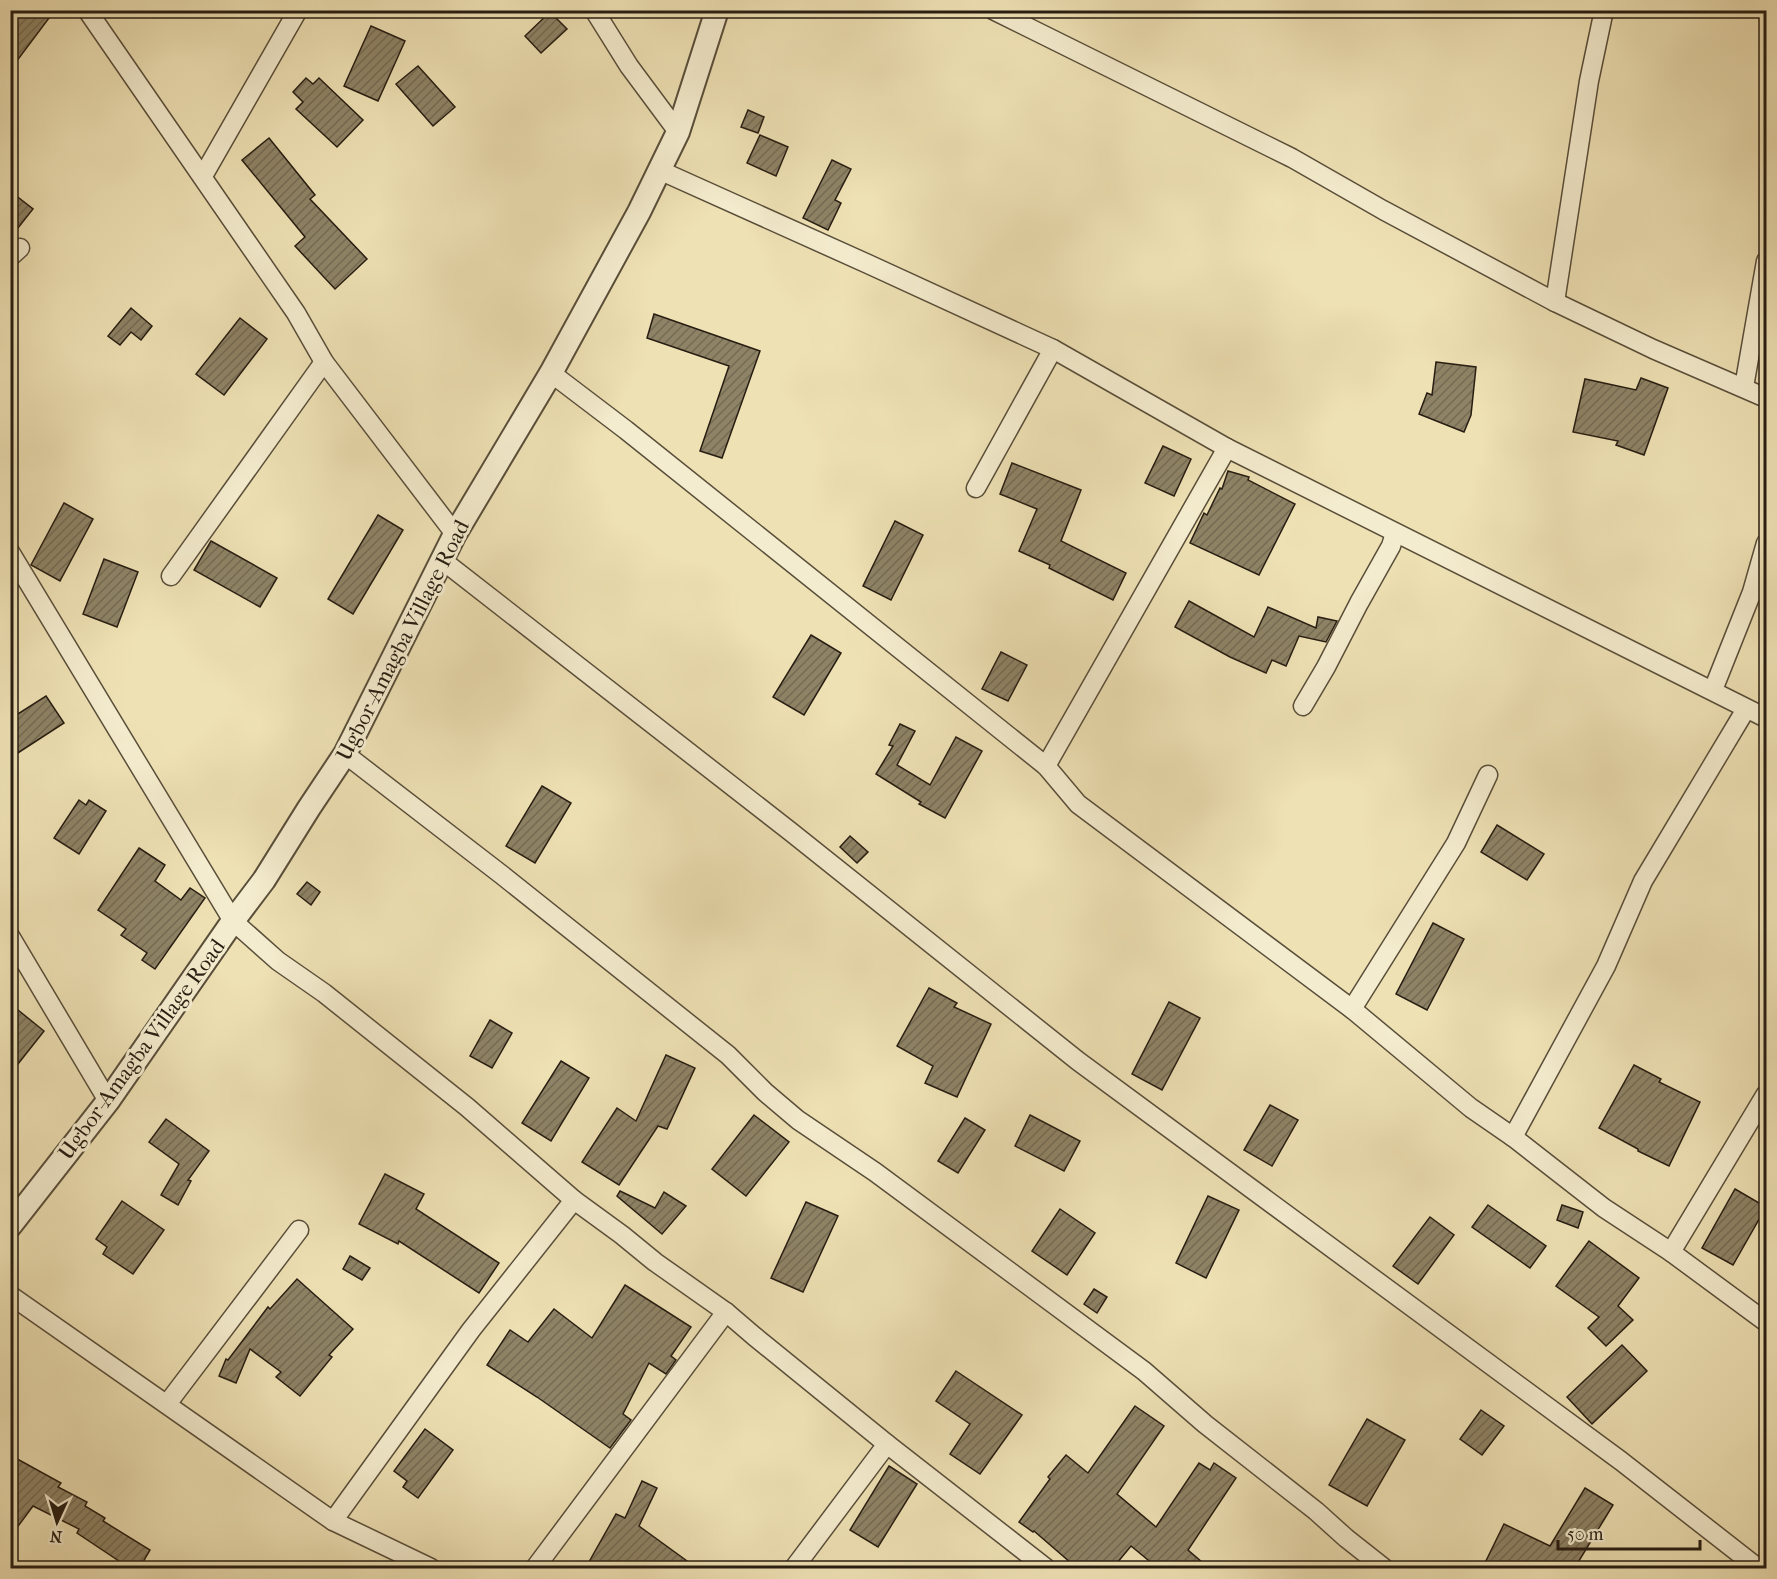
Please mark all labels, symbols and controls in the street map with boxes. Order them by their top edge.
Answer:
street label: Ugbor-Amagba Village Road [331,515,475,765]
street label: Ugbor-Amagba Village Road [53,933,231,1165]
north arrow [27,1492,87,1552]
scale bar [1558,1513,1700,1551]
text: 50 m [1567,1524,1604,1545]
text: N [48,1527,63,1546]

